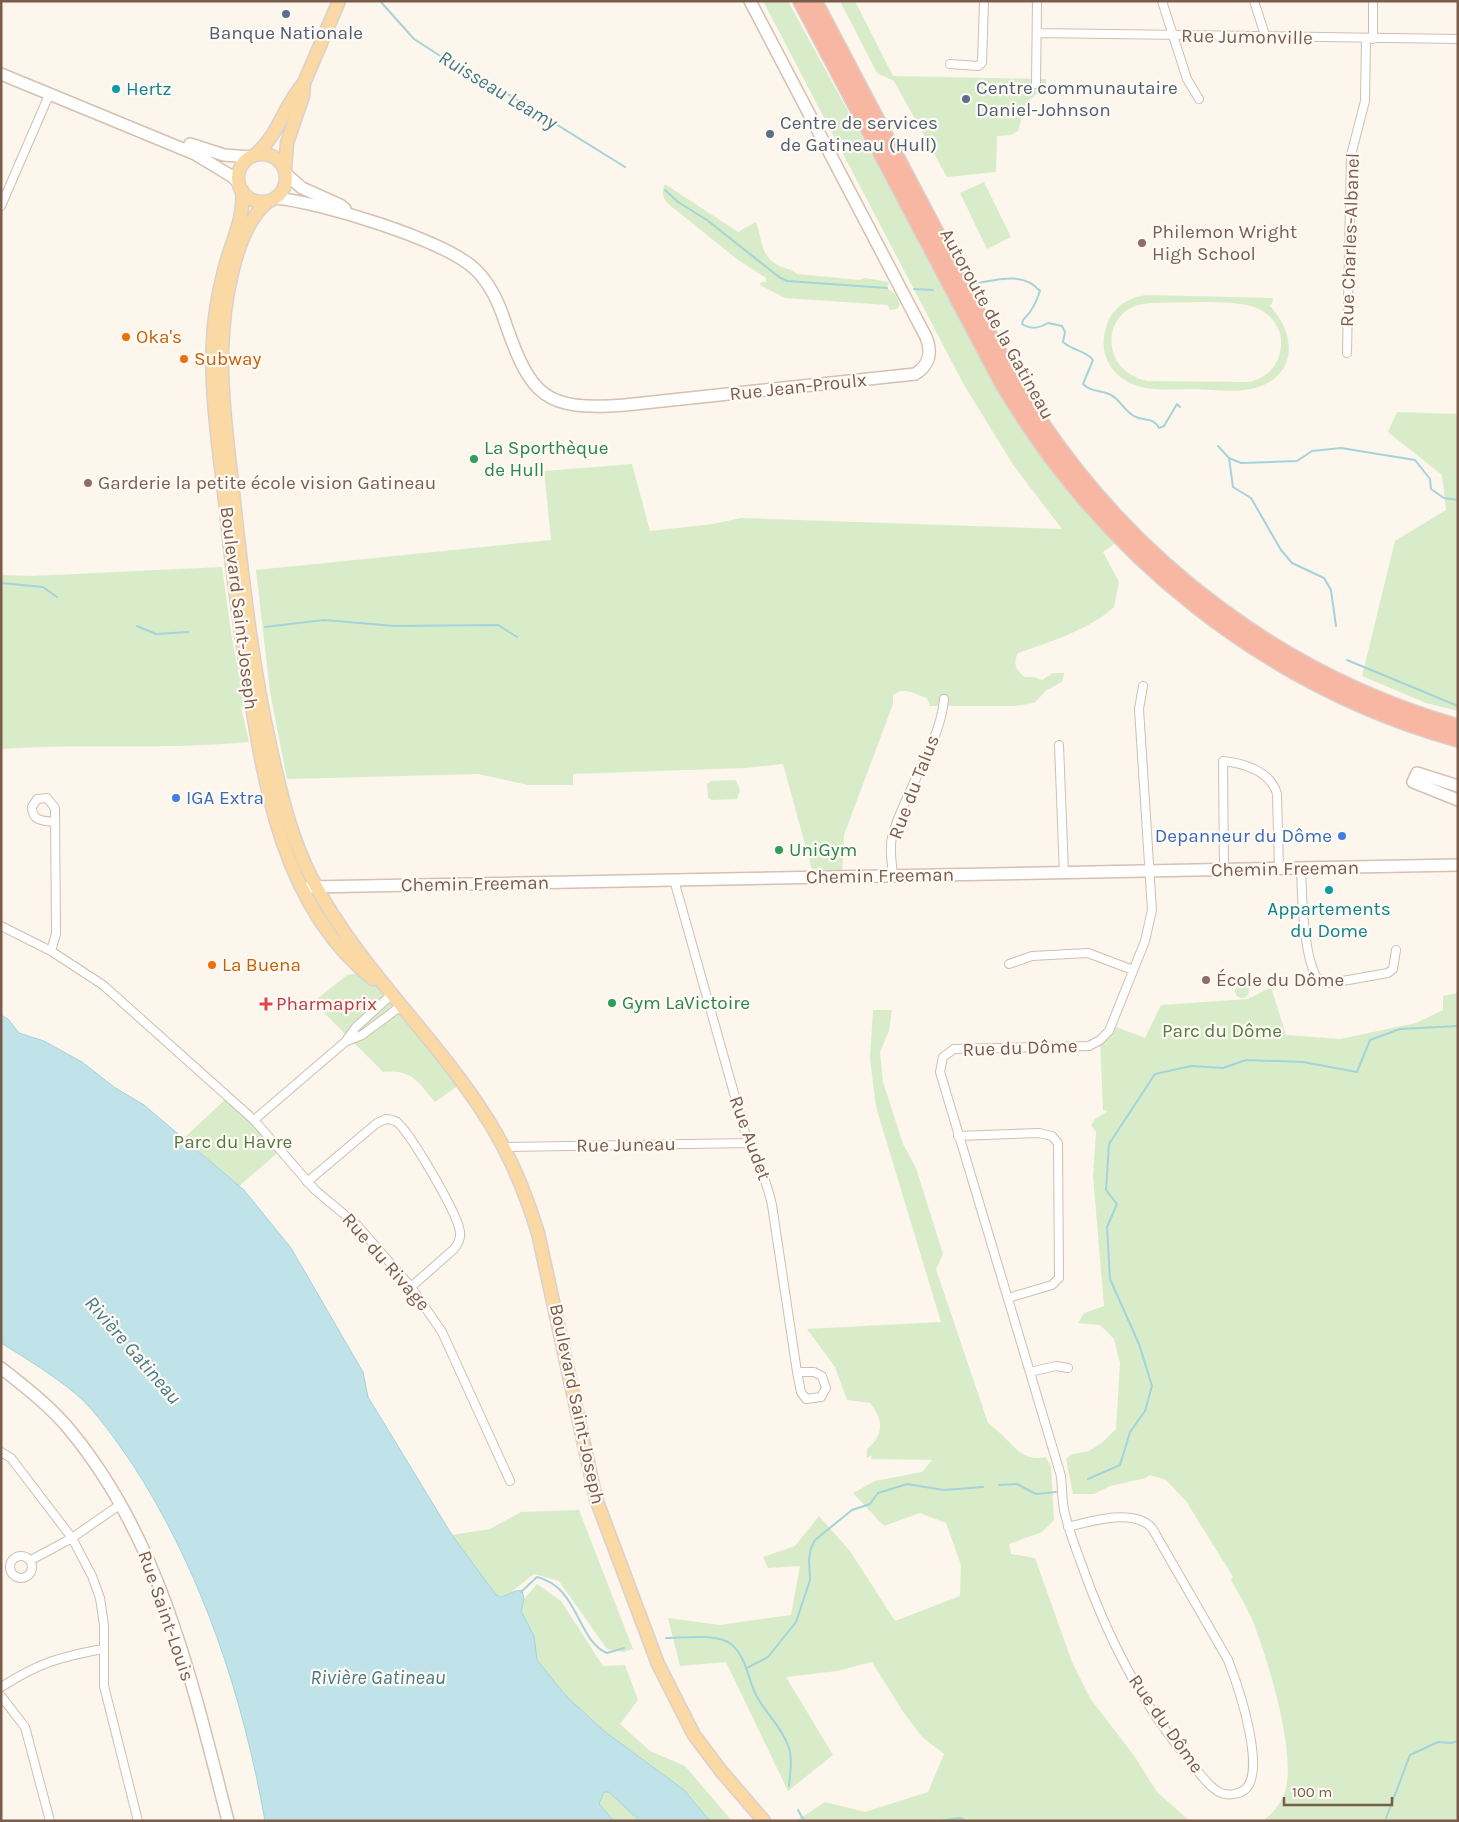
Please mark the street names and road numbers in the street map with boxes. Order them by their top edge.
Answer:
street label: Rue Jumonville [1181,25,1313,49]
street label: Rue Charles-Albanel [1336,153,1364,327]
street label: Autoroute de la Gatineau [935,225,1059,423]
street label: Rue Jean-Proulx [728,369,868,405]
street label: Boulevard Saint-Joseph [216,505,262,711]
street label: Rue du Talus [884,732,944,842]
street label: Chemin Freeman [1211,857,1359,881]
street label: Chemin Freeman [806,864,954,888]
street label: Chemin Freeman [401,872,549,896]
street label: Rue du Dôme [962,1035,1078,1061]
street label: Rue Audet [725,1093,775,1183]
street label: Rue Juneau [576,1133,676,1157]
street label: Rue du Rivage [338,1209,434,1315]
street label: Boulevard Saint-Joseph [545,1302,609,1506]
street label: Rue Saint-Louis [133,1548,199,1684]
street label: Rue du Dôme [1124,1671,1208,1777]

